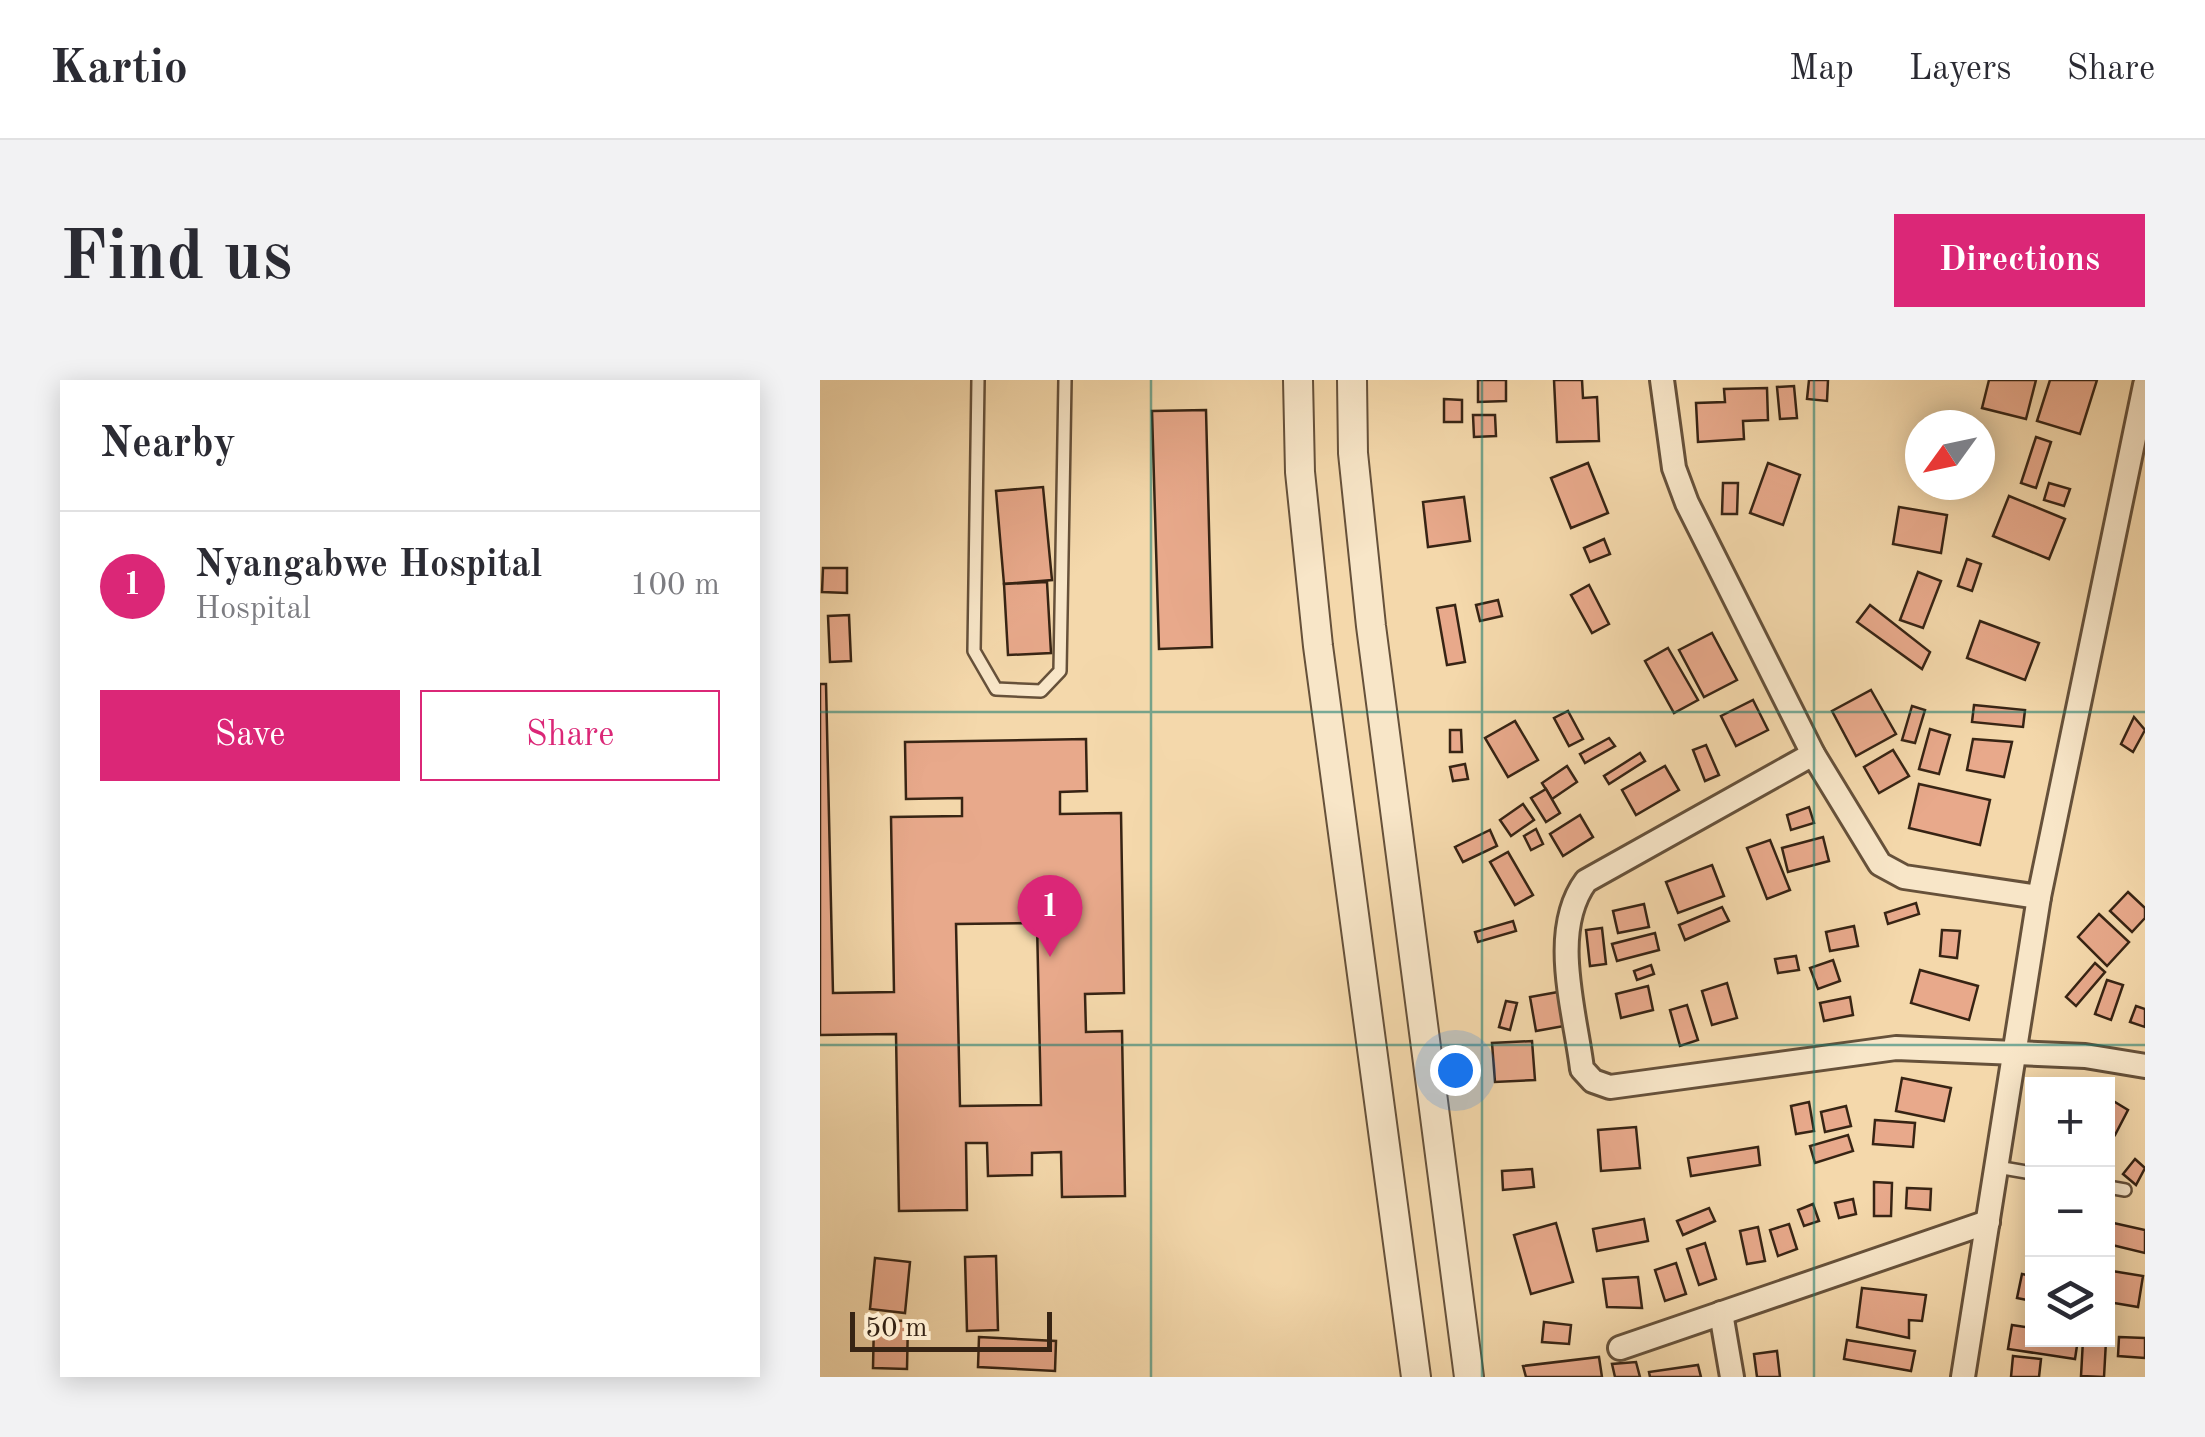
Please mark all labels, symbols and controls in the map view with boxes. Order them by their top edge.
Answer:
text: Kartio [50,45,188,93]
text: Map [1789,52,1854,87]
text: Layers [1909,52,2012,87]
text: Share [2067,52,2155,87]
button: Directions [1894,214,2145,307]
text: Find us [60,225,292,295]
north arrow [1905,410,1995,500]
text: Nearby [100,424,236,466]
text: Nyangabwe Hospital [195,547,542,585]
text: 1 [123,570,142,602]
text: 100 m [630,570,720,602]
text: Hospital [195,594,311,626]
button: Save [100,690,400,781]
button: Share [420,690,720,781]
pin: 1 [1018,874,1082,957]
your location [1430,1045,1481,1096]
map controls [2025,1077,2115,1347]
button: + [2025,1077,2115,1167]
button: − [2025,1167,2115,1257]
button: layers [2025,1257,2115,1347]
scale bar [850,1307,1052,1351]
text: 50 m [865,1315,928,1343]

